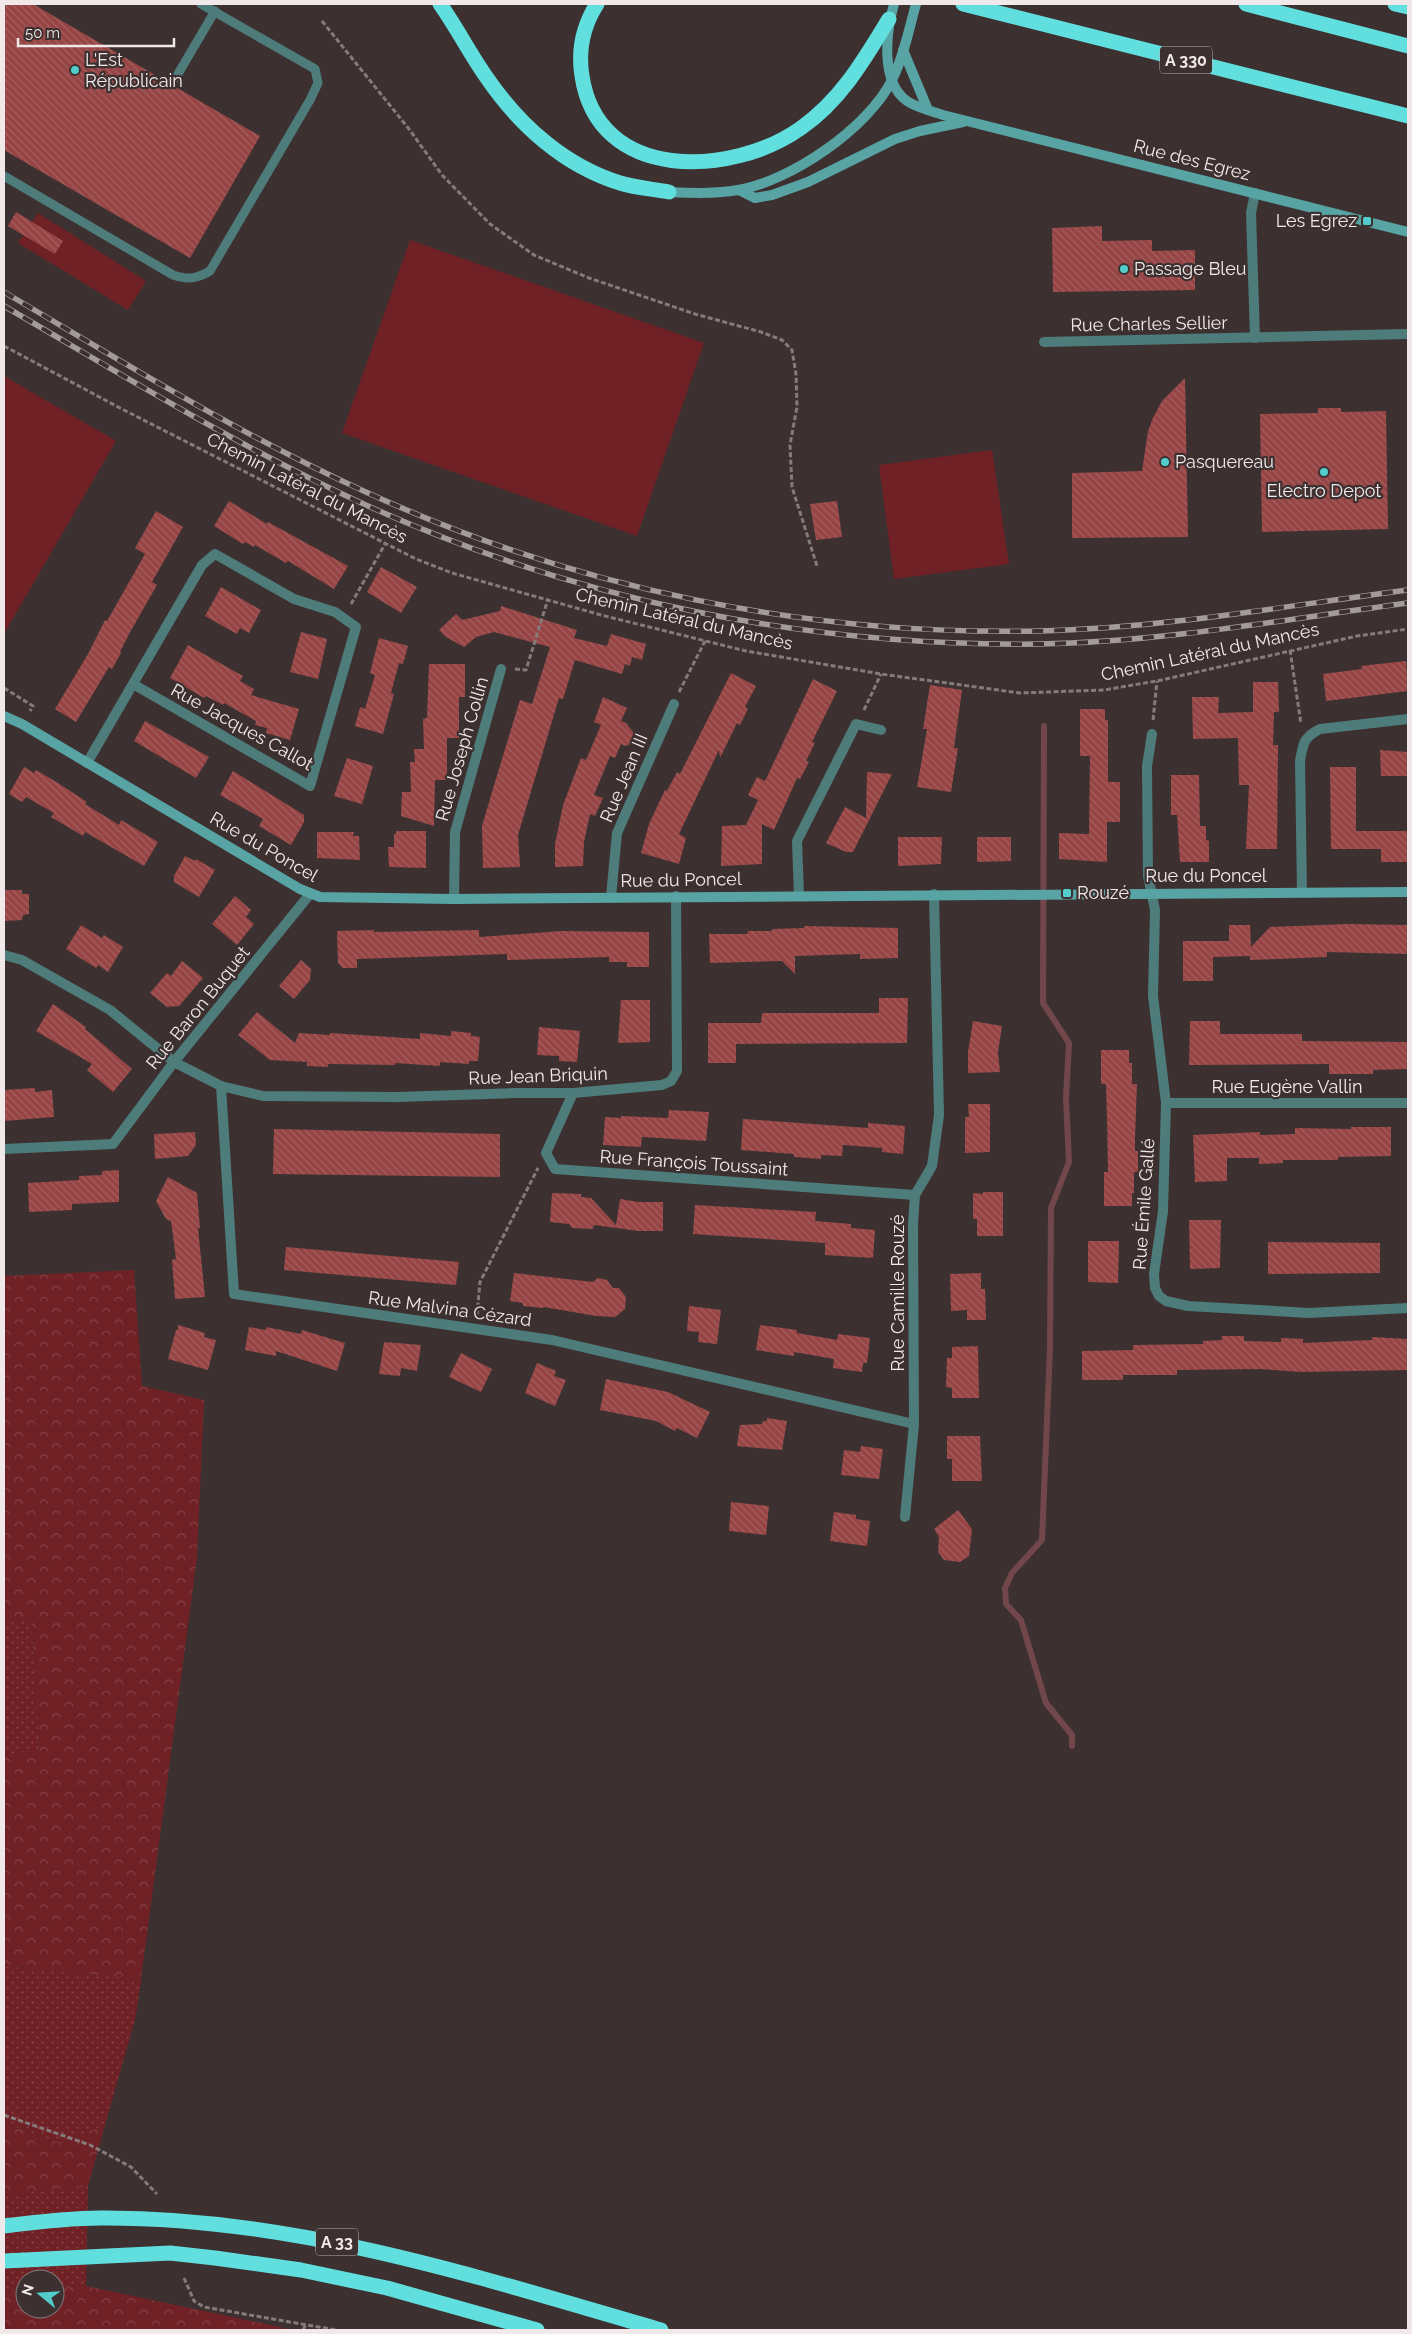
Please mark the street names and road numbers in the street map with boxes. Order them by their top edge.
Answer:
road number: A 330 [1160,46,1212,74]
street label: Rue des Egrez [1132,135,1253,184]
street label: Rue Charles Sellier [1070,312,1228,335]
street label: Chemin Latéral du Mancès [203,428,411,547]
street label: Chemin Latéral du Mancès [573,583,795,654]
street label: Chemin Latéral du Mancès [1099,618,1321,685]
street label: Rue Joseph Collin [431,674,492,823]
street label: Rue Jacques Callot [167,679,317,774]
street label: Rue Jean III [595,730,652,825]
street label: Rue du Poncel [206,807,322,886]
street label: Rue du Poncel [1145,865,1267,886]
street label: Rue du Poncel [620,868,742,891]
street label: Rue Baron Buquet [142,942,254,1073]
street label: Rue Jean Briquin [468,1063,608,1088]
street label: Rue Eugène Vallin [1212,1076,1362,1097]
street label: Rue Émile Gallé [1127,1137,1159,1270]
street label: Rue François Toussaint [599,1145,789,1180]
street label: Rue Camille Rouzé [887,1214,908,1372]
street label: Rue Malvina Cézard [367,1287,533,1330]
road number: A 33 [316,2228,358,2256]

